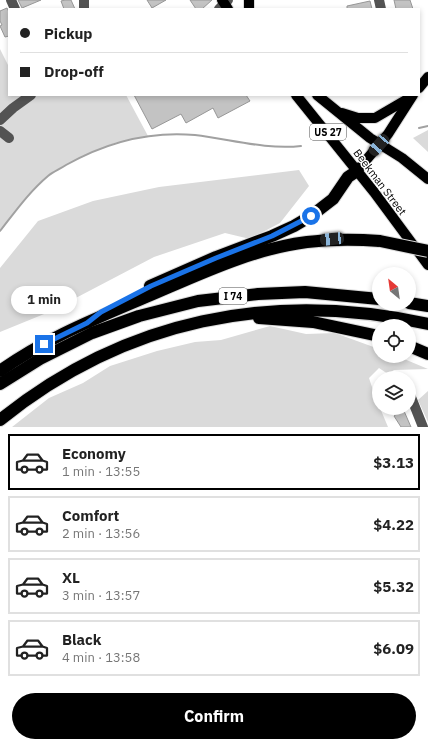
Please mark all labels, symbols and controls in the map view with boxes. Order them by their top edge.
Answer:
text: Pickup [44,24,92,43]
text: Drop-off [44,62,104,81]
road number: US 27 [310,124,346,140]
car [367,132,391,158]
street label: Beekman Street [350,146,410,218]
route start [302,207,320,225]
car [319,232,345,246]
north arrow [372,267,416,311]
map controls [372,267,416,415]
callout: 1 min [11,286,77,314]
road number: I 74 [219,288,247,304]
text: 1 min [27,291,61,308]
button: locate [372,319,416,363]
route end [35,335,53,353]
button: layers [372,371,416,415]
icon: car [14,444,50,480]
text: Economy [62,444,126,463]
text: $3.13 [373,453,414,472]
text: 1 min · 13:55 [62,463,140,480]
icon: car [14,506,50,542]
text: Comfort [62,506,119,525]
text: $4.22 [373,515,414,534]
text: 2 min · 13:56 [62,525,140,542]
icon: car [14,568,50,604]
text: XL [62,568,80,587]
text: $5.32 [373,577,414,596]
text: 3 min · 13:57 [62,587,140,604]
icon: car [14,630,50,666]
text: Black [62,630,102,649]
text: $6.09 [373,639,414,658]
text: 4 min · 13:58 [62,649,140,666]
button: Confirm [12,693,416,739]

